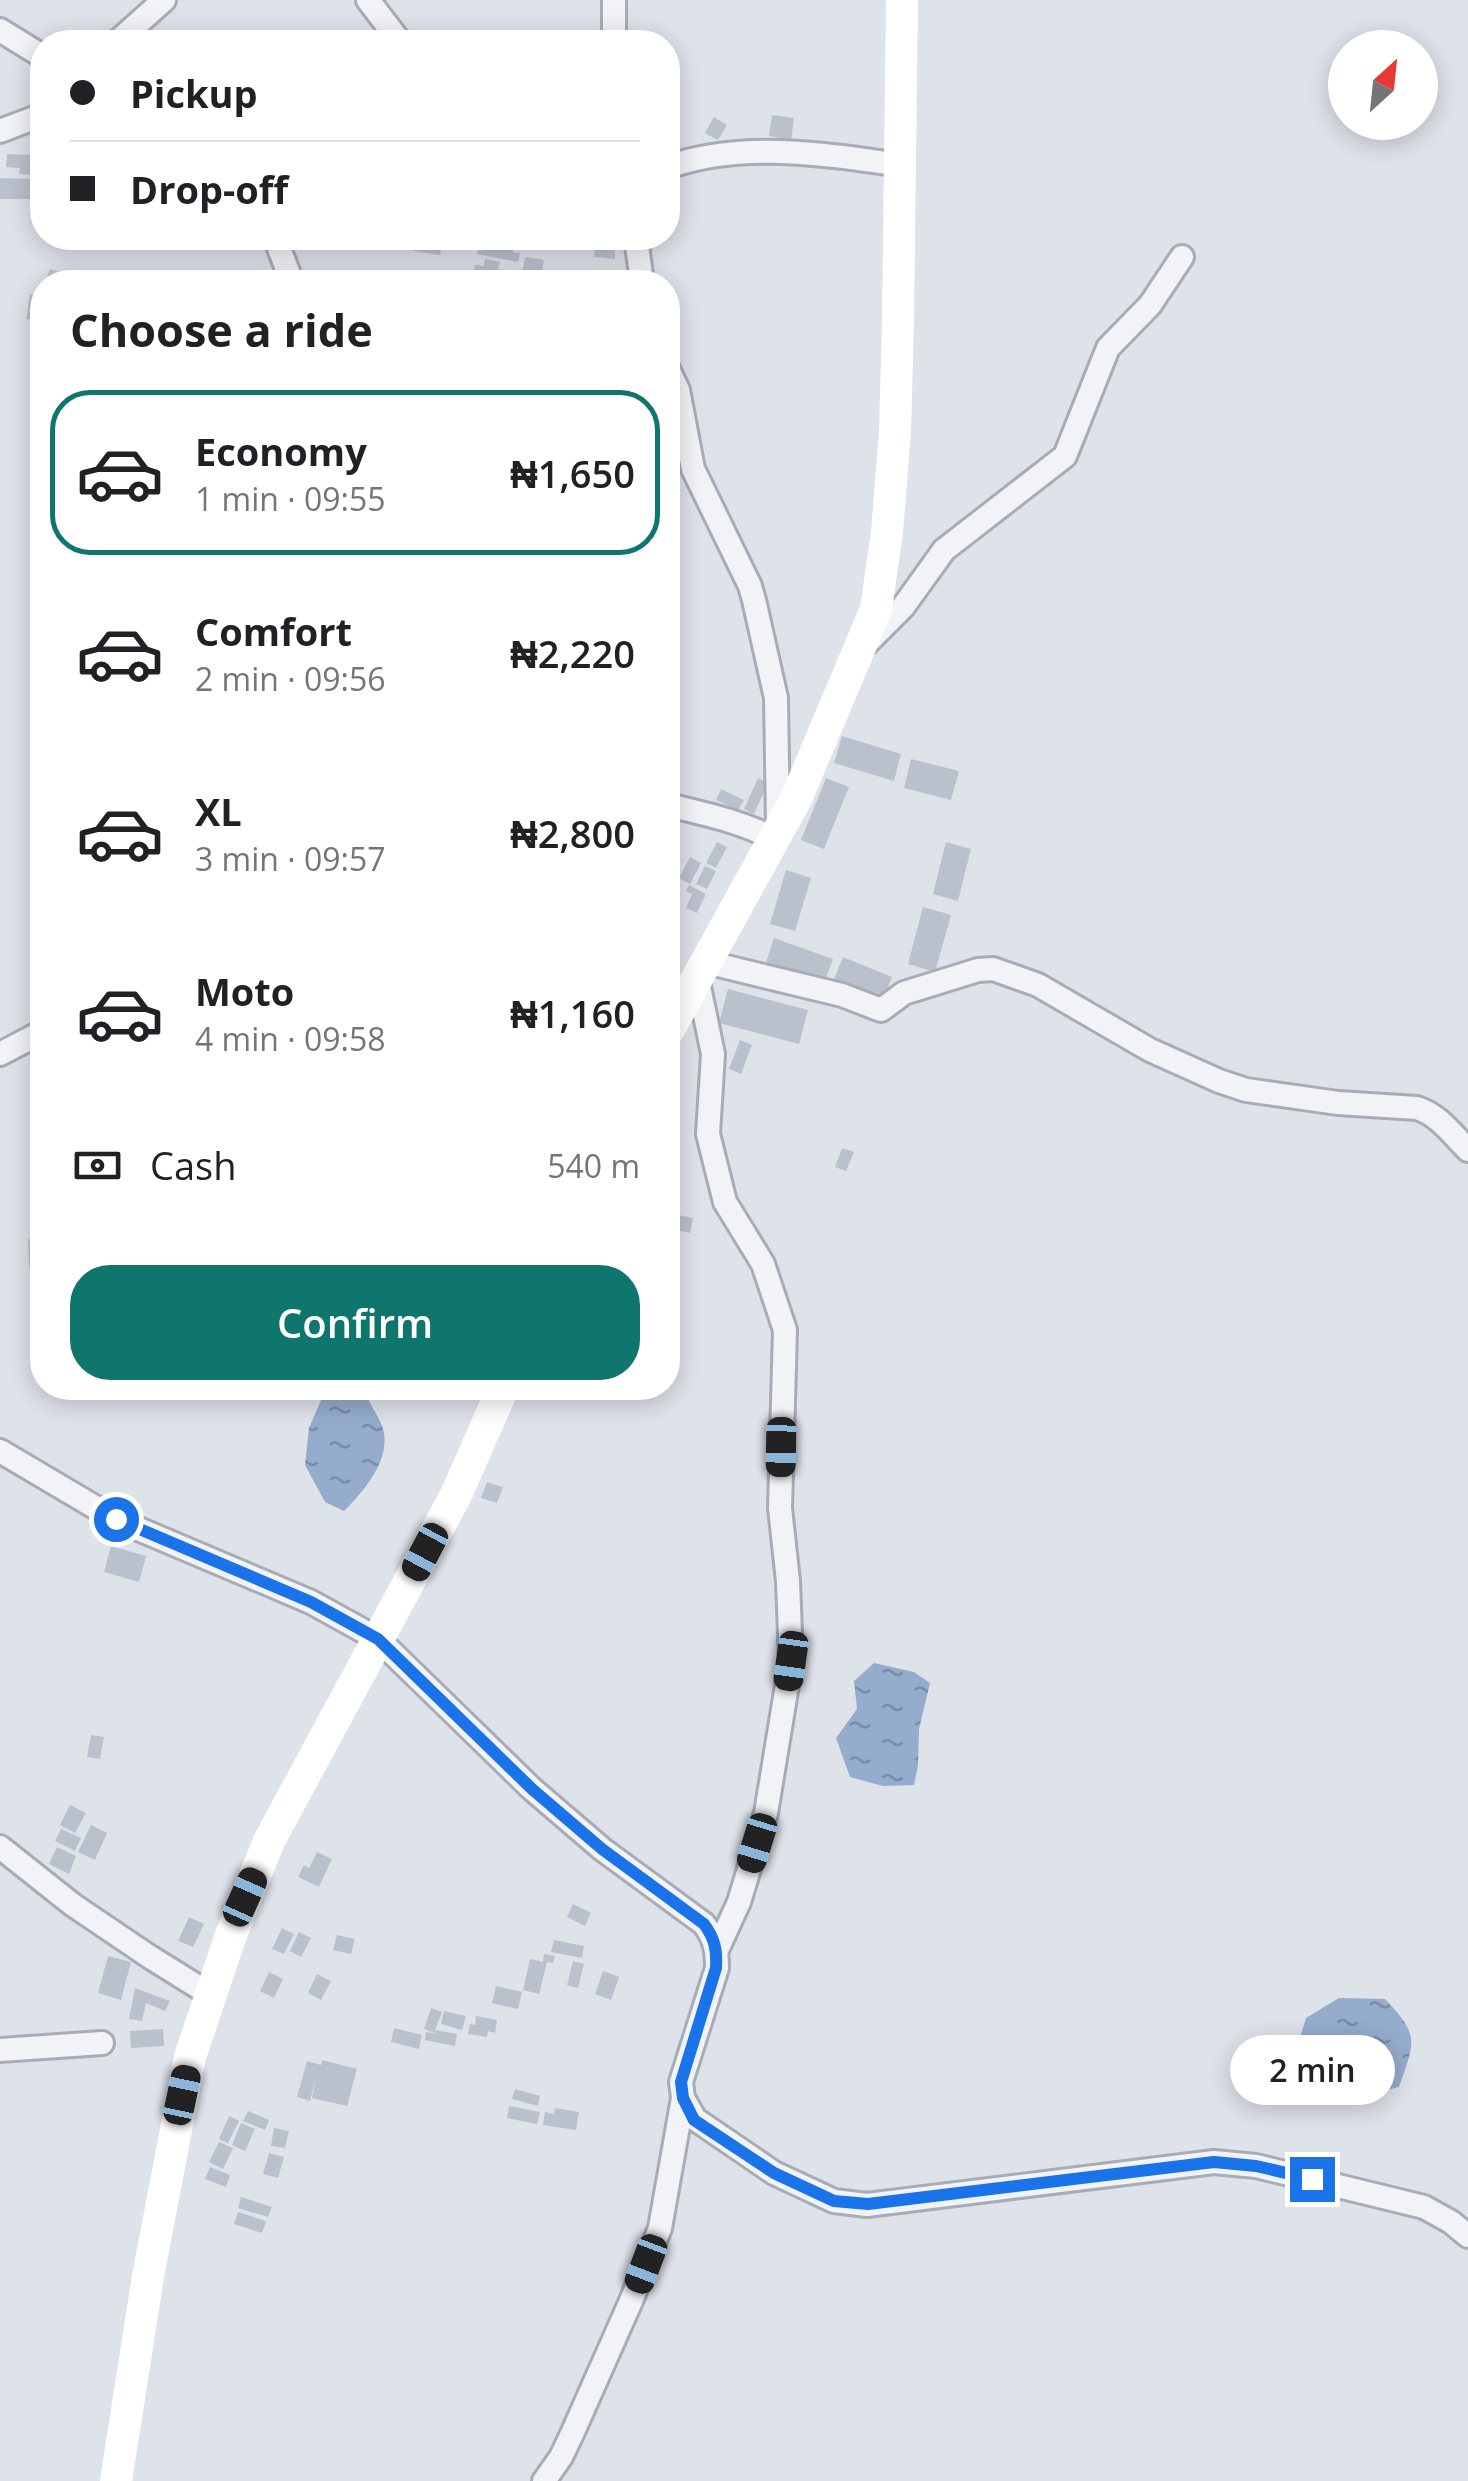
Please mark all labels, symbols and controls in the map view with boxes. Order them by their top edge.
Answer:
north arrow [1328,30,1438,140]
map controls [1328,30,1438,140]
text: Pickup [130,67,258,119]
text: Drop-off [130,163,288,215]
text: Choose a ride [70,299,373,360]
text: Economy [195,425,367,477]
icon: car [75,428,165,518]
text: ₦1,650 [510,447,635,499]
text: 1 min · 09:55 [195,477,386,520]
text: Comfort [195,605,352,657]
icon: car [75,608,165,698]
text: ₦2,220 [510,627,635,679]
text: 2 min · 09:56 [195,657,386,700]
text: XL [195,785,242,837]
icon: car [75,788,165,878]
text: ₦2,800 [510,807,635,859]
text: 3 min · 09:57 [195,837,386,880]
text: Moto [195,965,294,1017]
icon: car [75,968,165,1058]
text: ₦1,160 [510,987,635,1039]
text: 4 min · 09:58 [195,1017,386,1060]
icon: cash [70,1138,125,1193]
text: Cash [150,1139,236,1191]
text: 540 m [547,1144,640,1187]
button: Confirm [70,1265,640,1380]
car [765,1417,797,1477]
route start [94,1497,139,1542]
car [398,1518,452,1586]
car [772,1629,810,1693]
car [734,1810,780,1876]
car [219,1863,271,1931]
callout: 2 min [1230,2034,1394,2104]
text: 2 min [1269,2048,1356,2091]
car [161,2063,203,2127]
route end [1290,2157,1335,2202]
car [621,2231,671,2297]

